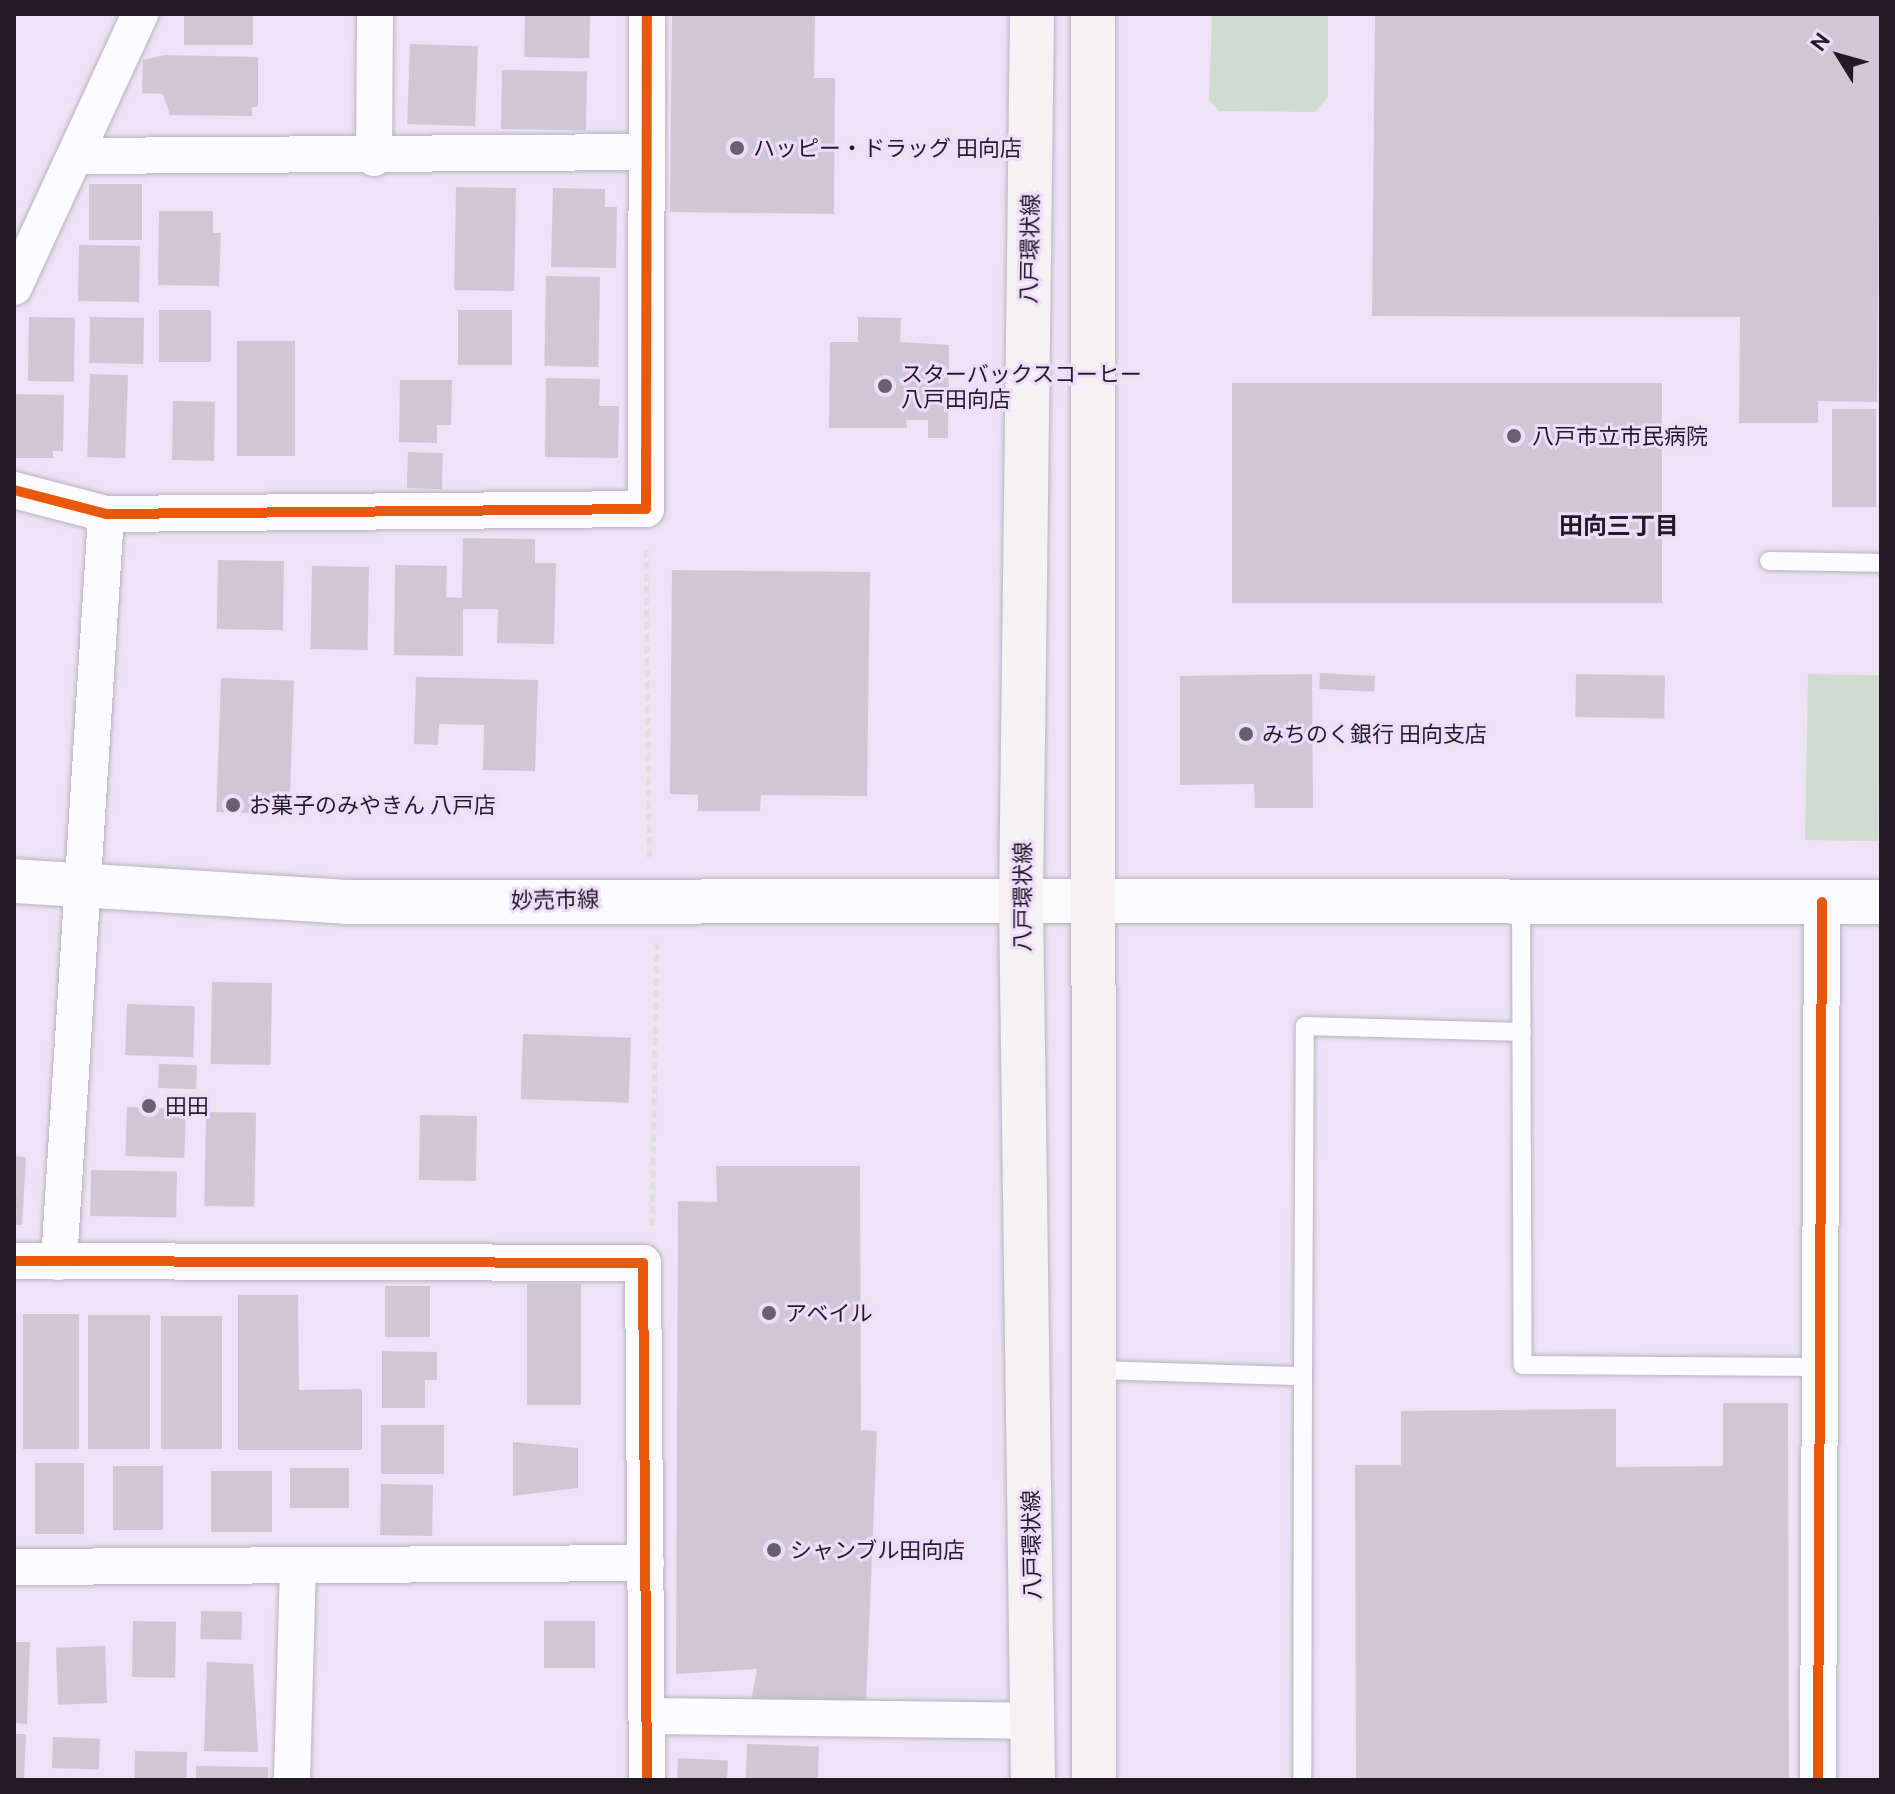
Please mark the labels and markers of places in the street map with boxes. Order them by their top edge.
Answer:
place label: ハッピー・ドラッグ 田向店 [753,135,1022,161]
marker: ハッピー・ドラッグ 田向店 [728,139,746,157]
place label: スターバックスコーヒー 八戸田向店 [901,360,1143,412]
marker: スターバックスコーヒー 八戸田向店 [876,377,894,395]
place label: 八戸市立市民病院 [1532,423,1708,449]
marker: 八戸市立市民病院 [1503,425,1525,447]
place label: みちのく銀行 田向支店 [1262,721,1487,747]
marker: みちのく銀行 田向支店 [1237,725,1255,743]
place label: お菓子のみやきん 八戸店 [249,792,496,818]
marker: お菓子のみやきん 八戸店 [224,796,242,814]
place label: 田田 [165,1093,209,1119]
marker: 田田 [140,1097,158,1115]
place label: アベイル [785,1300,873,1326]
marker: アベイル [760,1304,778,1322]
place label: シャンブル田向店 [790,1537,966,1563]
marker: シャンブル田向店 [765,1541,783,1559]

